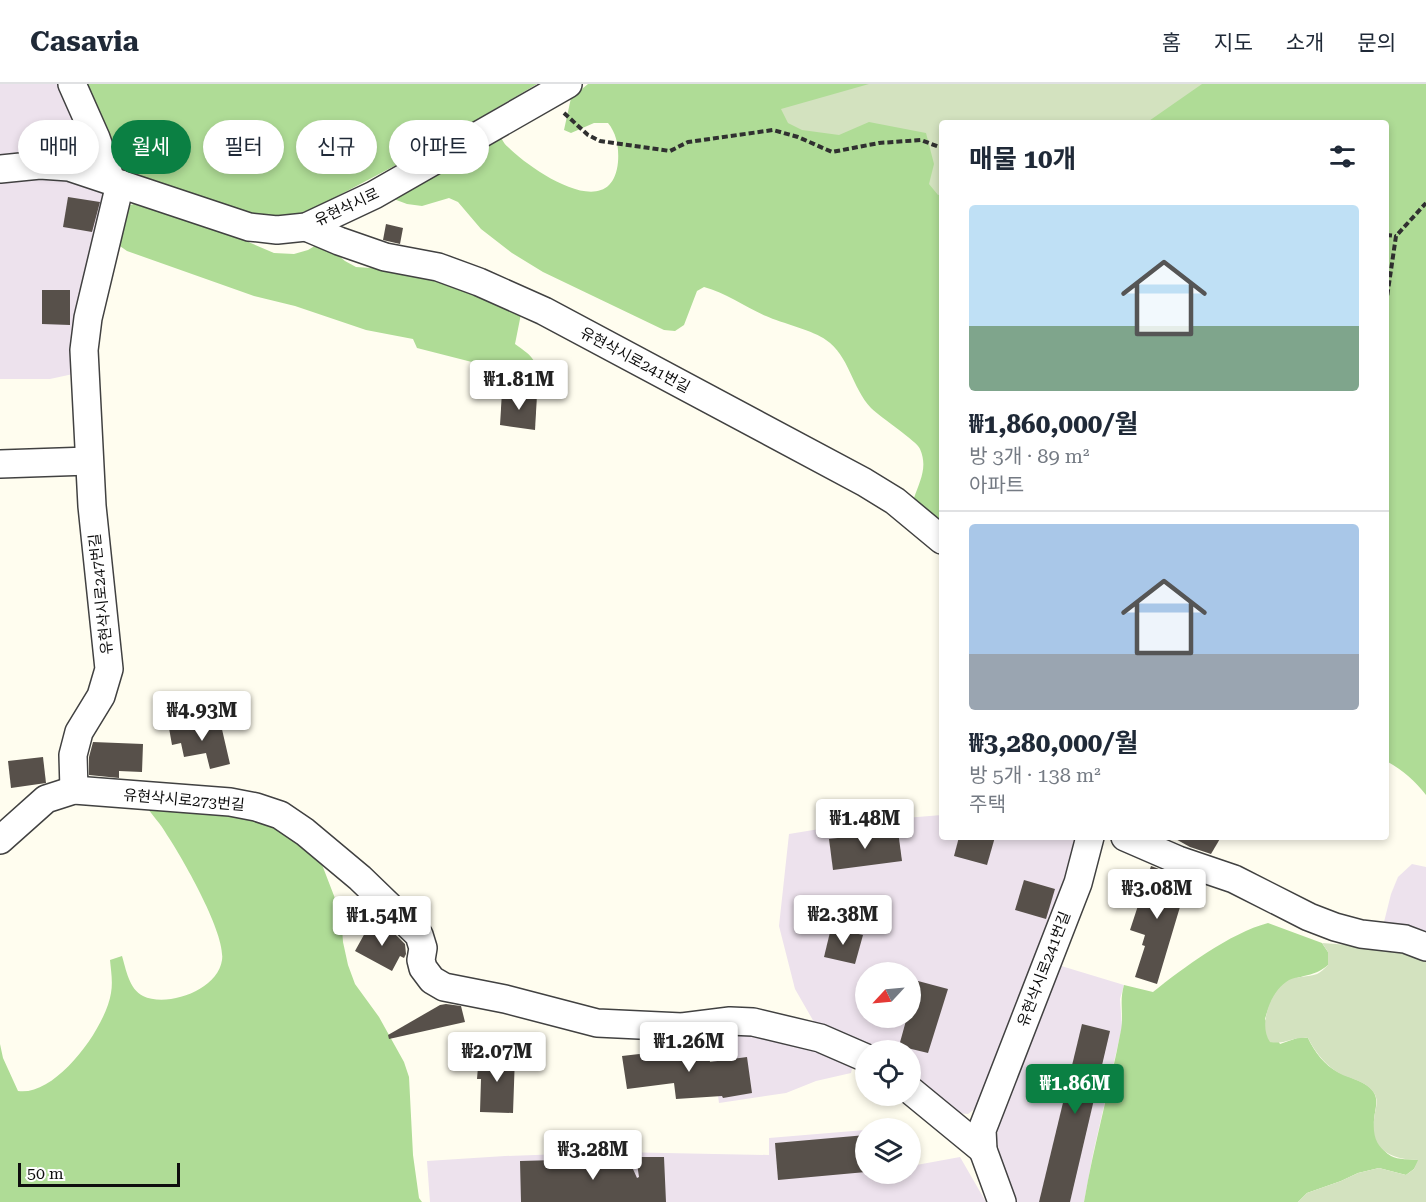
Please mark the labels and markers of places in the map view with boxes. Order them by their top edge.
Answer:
pin: ₩1.81M [470,360,568,411]
pin: ₩4.93M [153,691,251,742]
pin: ₩1.48M [816,799,914,850]
pin: ₩3.08M [1108,869,1206,920]
pin: ₩2.38M [794,895,892,946]
pin: ₩1.54M [333,896,431,947]
pin: ₩1.26M [640,1022,738,1073]
pin: ₩2.07M [448,1032,546,1083]
pin: ₩1.86M [1026,1064,1124,1115]
pin: ₩3.28M [544,1130,642,1181]

